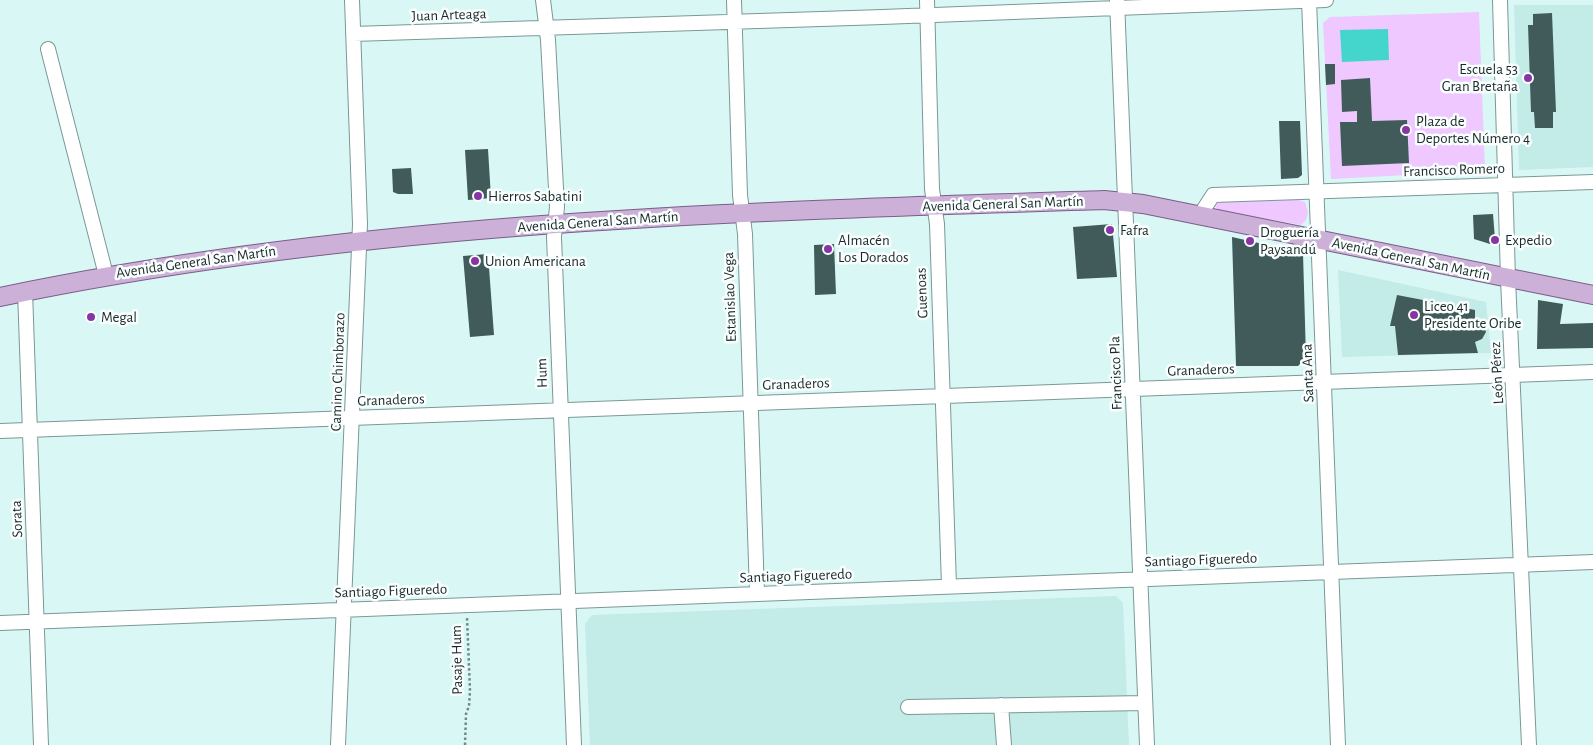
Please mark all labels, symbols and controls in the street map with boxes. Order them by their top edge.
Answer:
street label: Juan Arteaga [411,5,487,25]
place label: Escuela 53 Gran Bretaña [1442,60,1518,95]
marker: Escuela 53 Gran Bretaña [1522,72,1534,84]
place label: Plaza de Deportes Número 4 [1416,112,1530,147]
marker: Plaza de Deportes Número 4 [1400,124,1412,136]
street label: Francisco Romero [1403,159,1505,181]
place label: Hierros Sabatini [488,187,582,205]
marker: Hierros Sabatini [472,190,484,202]
street label: Avenida General San Martín [922,192,1084,216]
street label: Avenida General San Martín [517,207,679,237]
place label: Fafra [1120,221,1149,239]
place label: Droguería Paysandú [1260,223,1319,258]
marker: Fafra [1104,224,1116,236]
place label: Almacén Los Dorados [838,231,909,266]
place label: Expedio [1505,231,1552,249]
street label: Avenida General San Martín [1330,233,1492,285]
marker: Expedio [1489,234,1501,246]
marker: Droguería Paysandú [1244,235,1256,247]
street label: Avenida General San Martín [115,242,277,282]
marker: Almacén Los Dorados [822,243,834,255]
place label: Union Americana [485,252,586,270]
street label: Estanislao Vega [719,252,741,342]
marker: Union Americana [469,255,481,267]
street label: Guenoas [912,267,932,319]
place label: Liceo 41 Presidente Oribe [1424,297,1522,332]
place label: Megal [101,308,137,326]
marker: Liceo 41 Presidente Oribe [1408,309,1420,321]
marker: Megal [85,311,97,323]
street label: Camino Chimborazo [327,312,349,432]
street label: Francisco Pla [1106,336,1126,410]
street label: León Pérez [1486,341,1508,405]
street label: Santa Ana [1298,343,1318,403]
street label: Hum [532,358,552,388]
street label: Granaderos [1167,360,1235,380]
street label: Granaderos [762,374,830,394]
street label: Granaderos [357,390,425,410]
street label: Sorata [7,500,27,538]
street label: Santiago Figueredo [1144,549,1258,571]
street label: Santiago Figueredo [739,565,853,587]
street label: Santiago Figueredo [334,580,448,602]
street label: Pasaje Hum [447,625,467,695]

